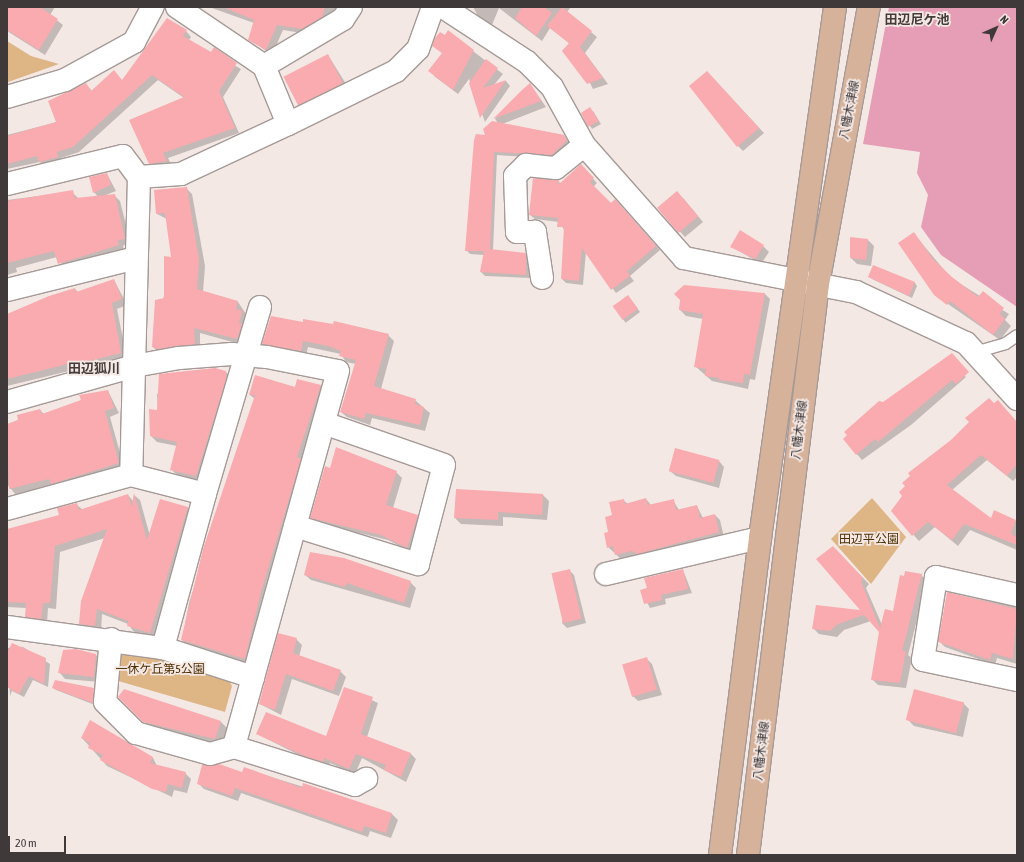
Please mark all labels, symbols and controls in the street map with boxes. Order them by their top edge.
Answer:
north arrow [976,8,1016,48]
district label: 田辺尼ケ池 [885,12,949,28]
text: N [998,13,1011,26]
street label: 八幡木津線 [837,79,863,141]
district label: 田辺狐川 [68,361,120,377]
street label: 八幡木津線 [789,399,811,461]
park label: 田辺平公園 [839,533,899,547]
park label: 一休ケ丘第5公園 [115,663,205,677]
street label: 八幡木津線 [751,720,773,782]
scale bar [10,828,68,854]
text: 20 m [15,836,37,850]

